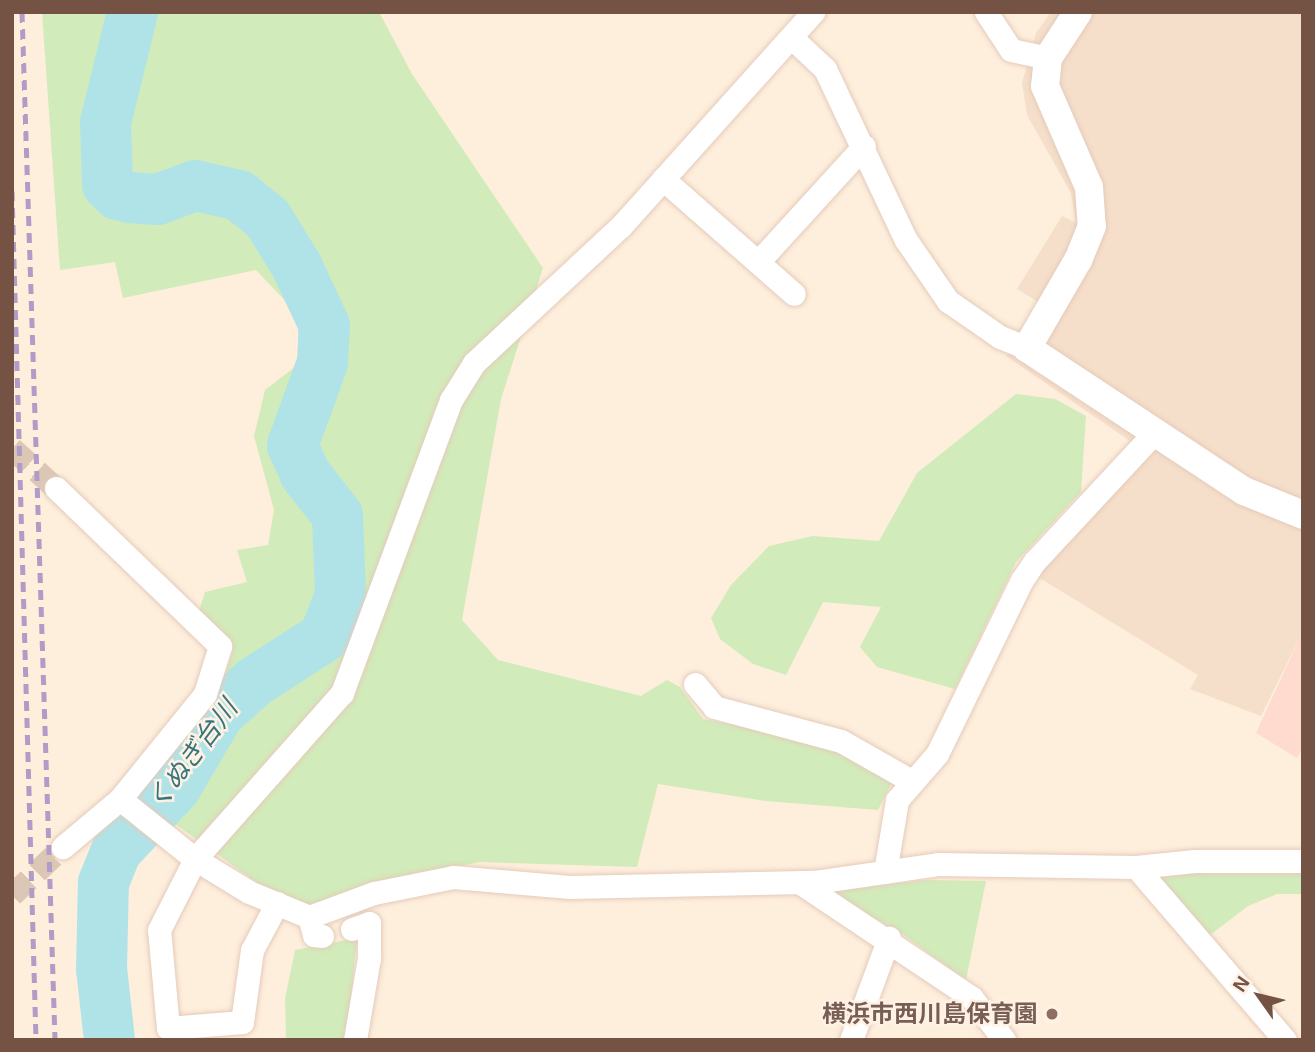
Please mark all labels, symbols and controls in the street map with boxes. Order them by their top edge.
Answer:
water label: くぬぎ台川 [141,694,245,816]
north arrow [1224,961,1294,1031]
text: N [1229,972,1254,996]
place label: 横浜市西川島保育園 [822,1000,1038,1028]
marker: 横浜市西川島保育園 [1044,1006,1060,1022]

